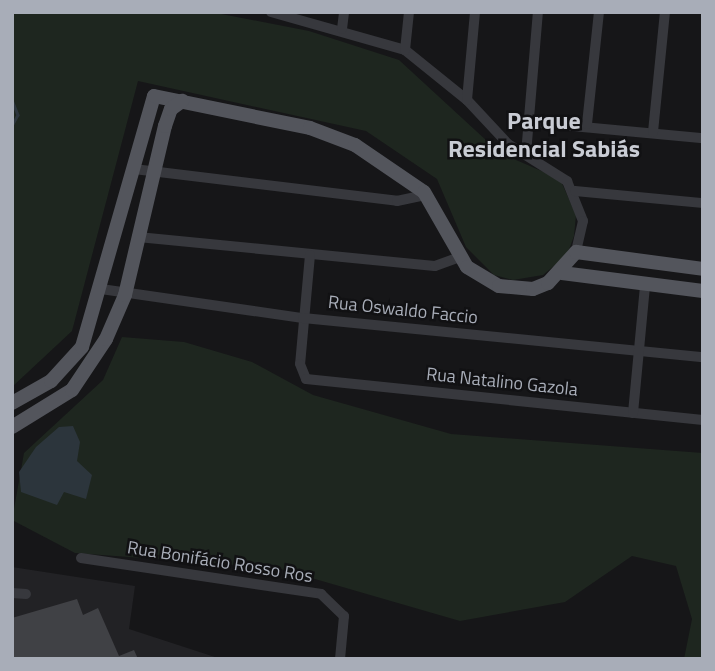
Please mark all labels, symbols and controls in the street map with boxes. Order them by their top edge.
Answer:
district label: Parque Residencial Sabiás [448,107,640,163]
street label: Rua Oswaldo Faccio [327,291,479,329]
street label: Rua Natalino Gazola [425,363,579,401]
street label: Rua Bonifácio Rosso Ros [126,537,314,587]

